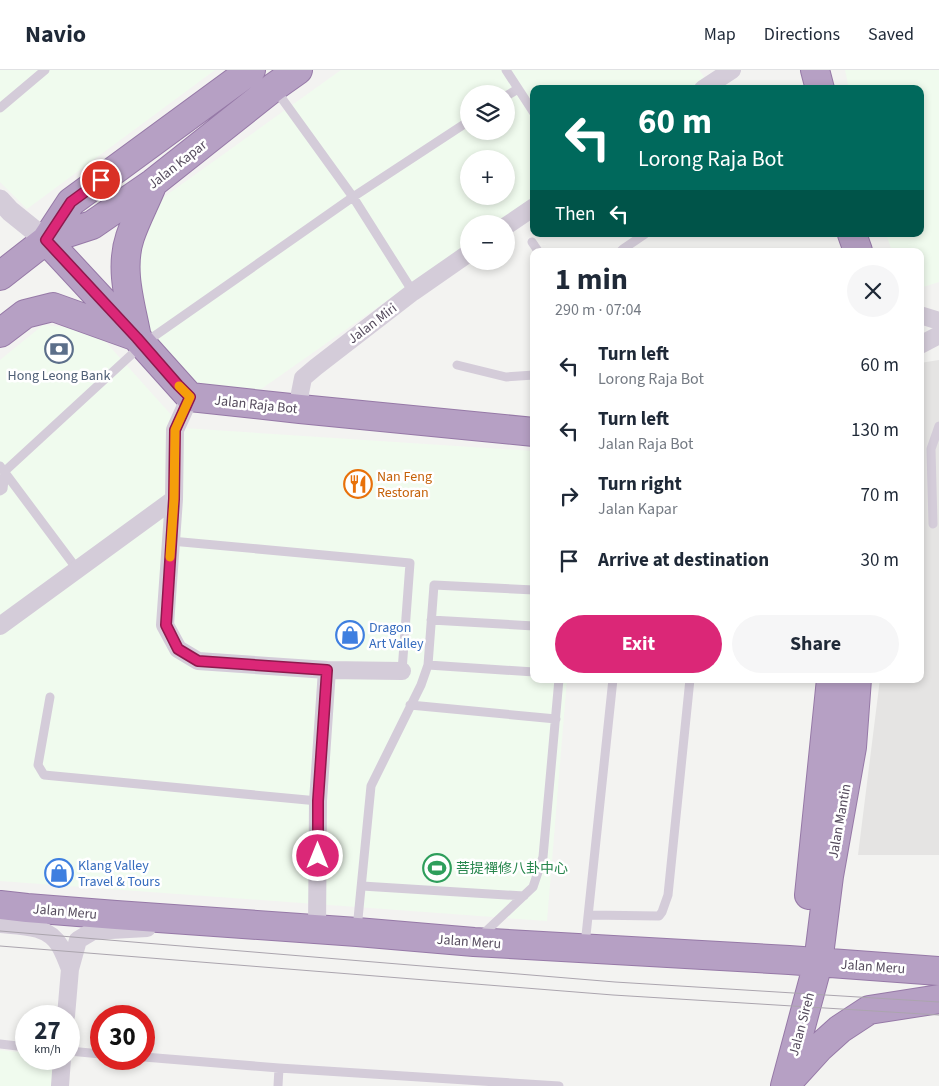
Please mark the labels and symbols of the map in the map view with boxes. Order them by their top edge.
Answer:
street label: Jalan Kapar [144,135,211,194]
pin [80,159,122,201]
street label: Jalan Miri [344,299,401,349]
bank icon: Hong Leong Bank [44,334,74,364]
place label: Hong Leong Bank [8,366,110,386]
street label: Jalan Raja Bot [213,391,299,419]
place label: Nan Feng Restoran [377,467,432,503]
restaurant icon: Nan Feng Restoran [343,469,373,499]
place label: Dragon Art Valley [369,618,424,654]
shop icon: Dragon Art Valley [335,620,365,650]
street label: Jalan Mantin [824,782,856,860]
position arrow [291,829,343,881]
sports icon: 菩提禪修八卦中心 [422,853,452,883]
place label: Klang Valley Travel & Tours [78,856,160,892]
shop icon: Klang Valley Travel & Tours [44,858,74,888]
place label: 菩提禪修八卦中心 [456,859,568,879]
street label: Jalan Meru [32,899,98,925]
street label: Jalan Meru [436,930,502,954]
street label: Jalan Meru [840,955,906,979]
street label: Jalan Sireh [784,990,820,1058]
speed limit sign: 30 [90,1005,155,1070]

